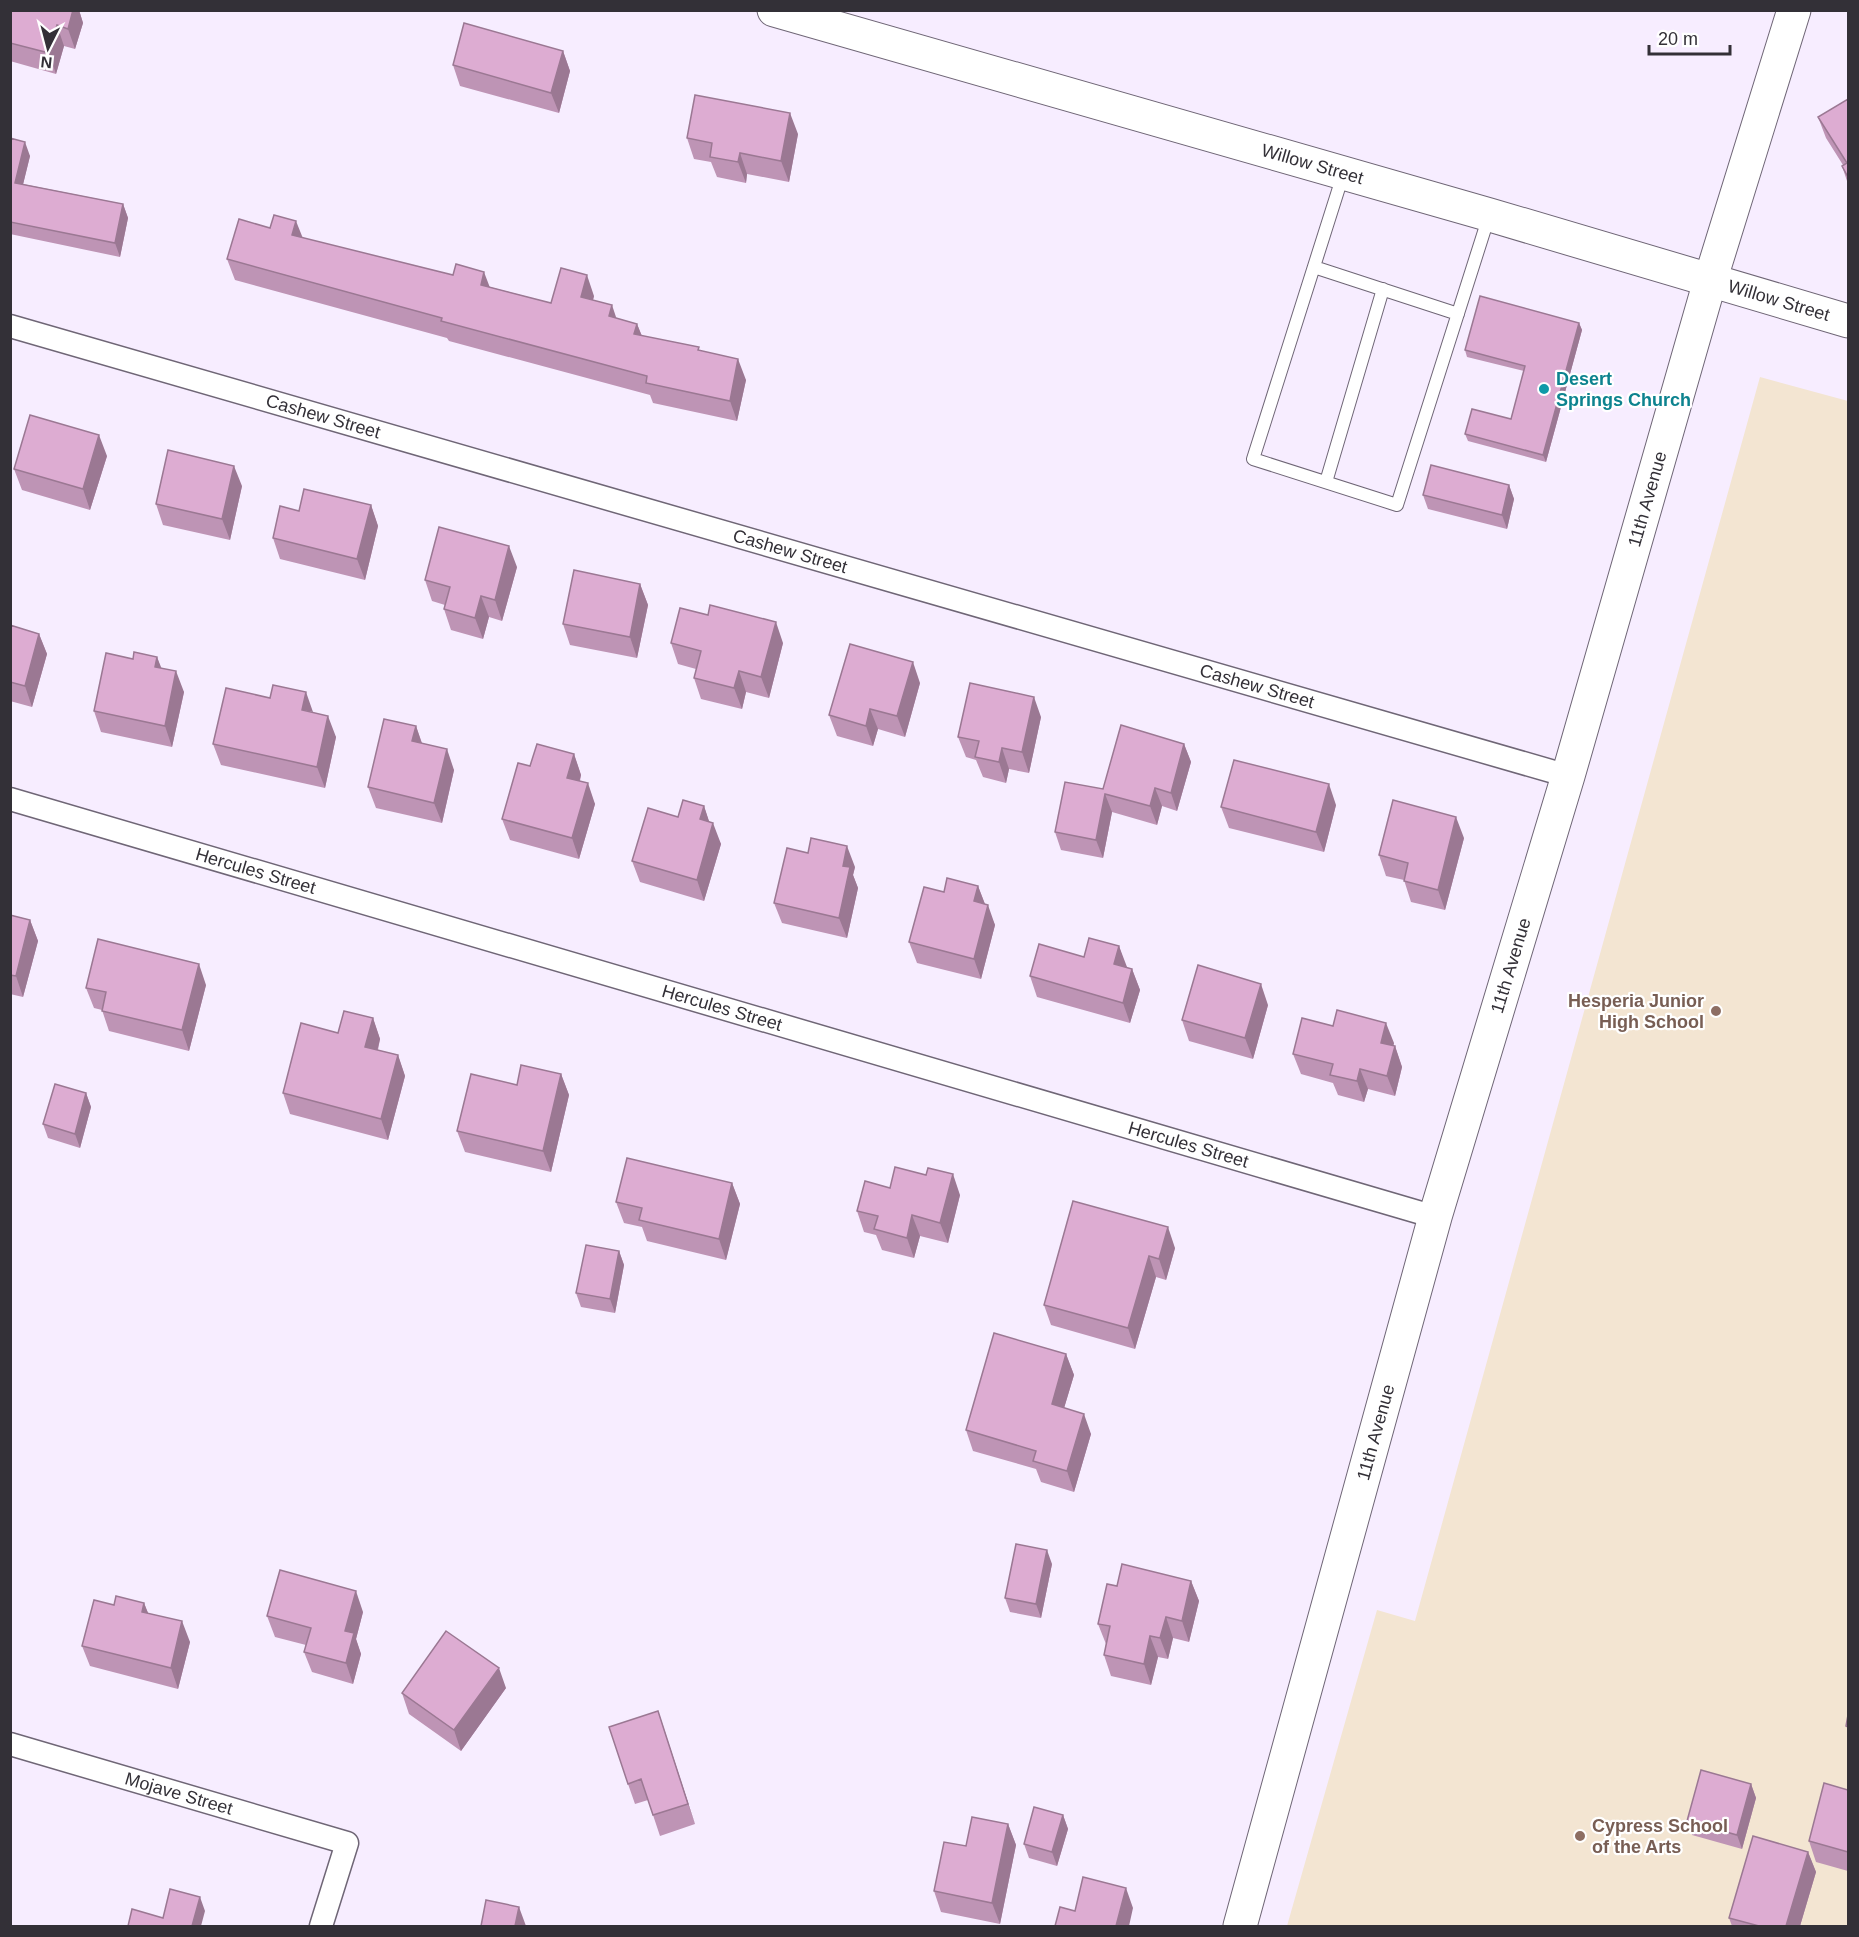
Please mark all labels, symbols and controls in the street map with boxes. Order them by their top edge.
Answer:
north arrow [18,18,78,78]
scale bar [1649,18,1730,56]
text: 20 m [1658,29,1698,49]
text: N [40,53,53,71]
street label: Willow Street [1259,140,1366,188]
street label: Willow Street [1726,276,1832,325]
place label: Desert Springs Church [1556,369,1691,410]
marker: Desert Springs Church [1537,382,1551,396]
street label: Cashew Street [264,390,383,442]
street label: 11th Avenue [1624,449,1671,549]
street label: Cashew Street [731,525,850,577]
street label: Cashew Street [1198,660,1317,712]
street label: Hercules Street [193,844,318,898]
street label: 11th Avenue [1487,915,1535,1016]
street label: Hercules Street [660,981,784,1035]
place label: Hesperia Junior High School [1568,991,1704,1032]
marker: Hesperia Junior High School [1709,1004,1723,1018]
street label: Hercules Street [1126,1118,1251,1172]
street label: 11th Avenue [1353,1382,1398,1482]
street label: Mojave Street [123,1768,235,1819]
place label: Cypress School of the Arts [1592,1816,1728,1857]
marker: Cypress School of the Arts [1573,1829,1587,1843]

